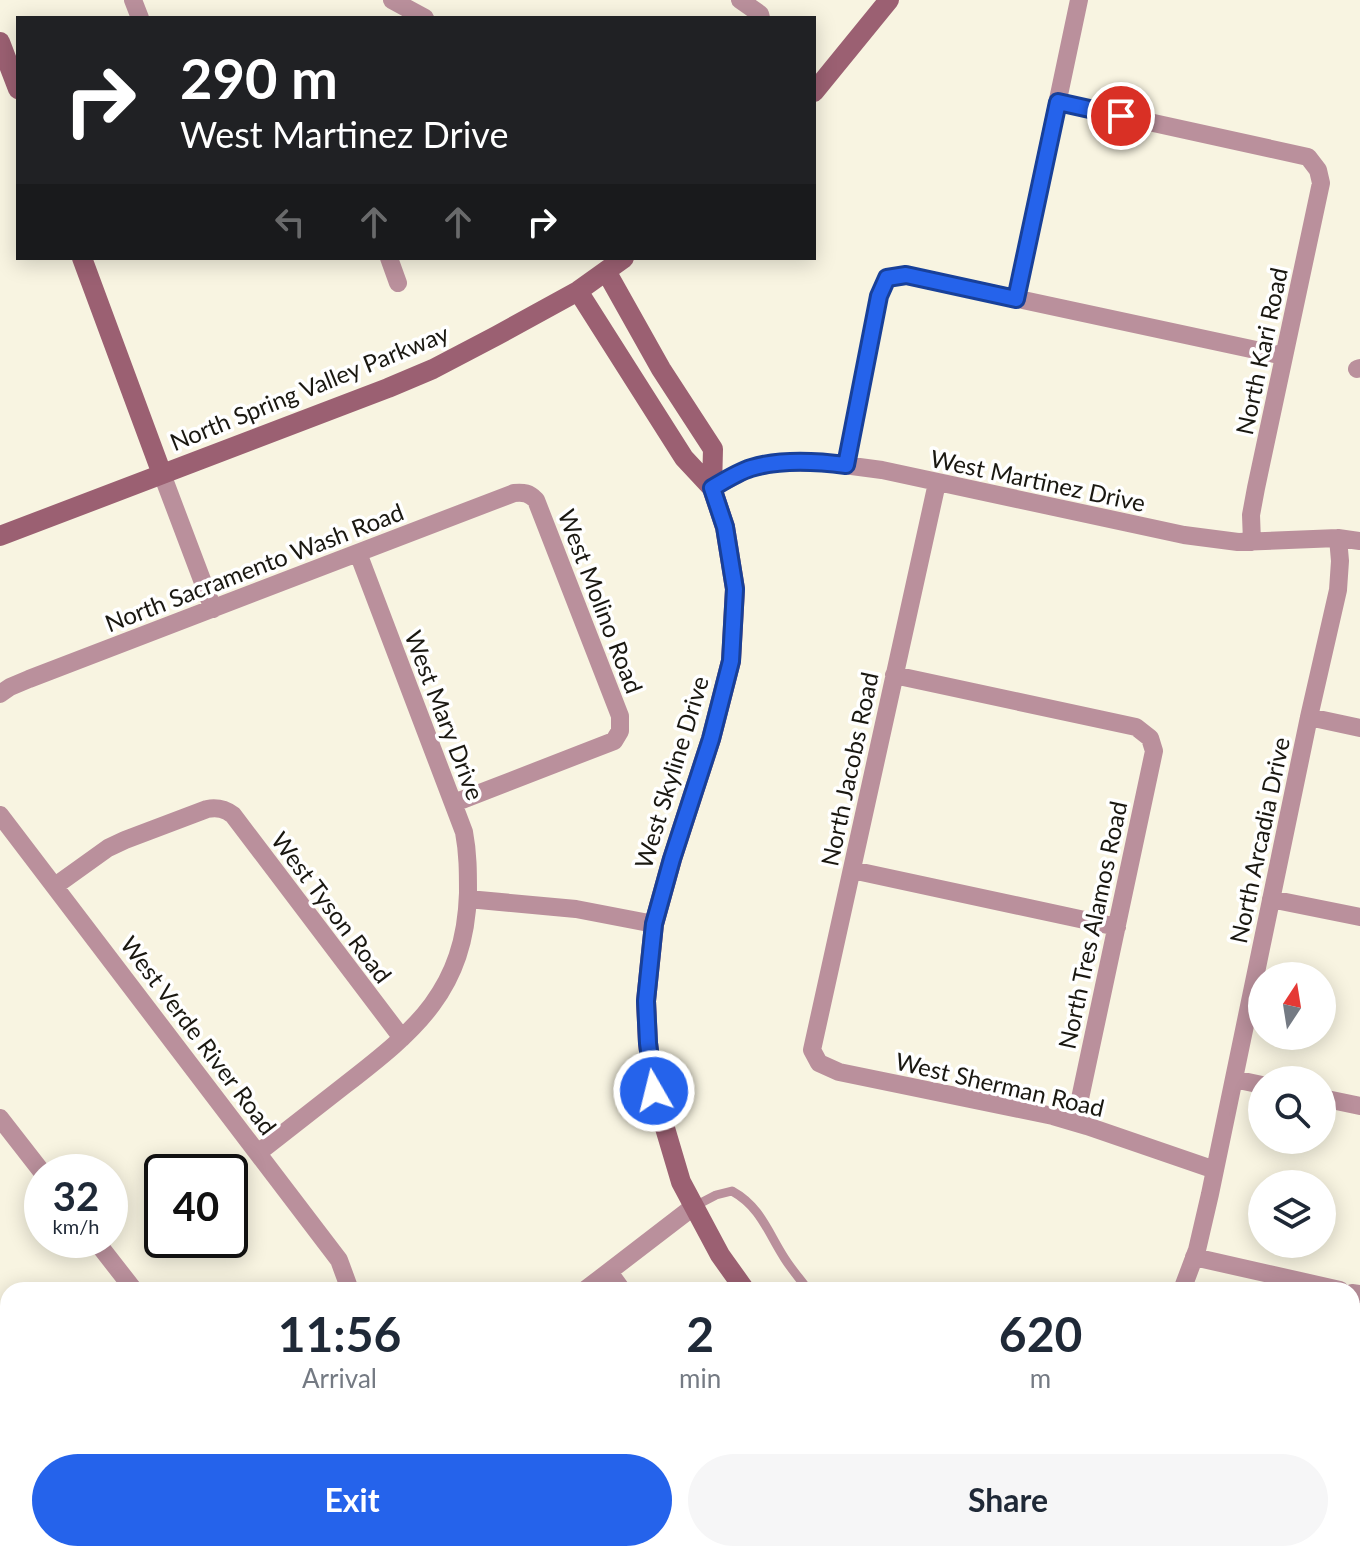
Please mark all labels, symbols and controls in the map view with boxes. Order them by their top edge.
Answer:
text: 290 m [180,44,338,111]
icon: right [48,48,152,152]
pin [1087,82,1155,150]
icon: arrive [1099,94,1143,138]
text: West Martinez Drive [180,112,508,156]
icon: left [268,200,312,244]
icon: ahead [352,200,396,244]
icon: ahead [436,200,480,244]
icon: right [520,200,564,244]
street label: North Kari Road [1229,265,1293,437]
street label: North Spring Valley Parkway [165,318,453,456]
street label: West Martinez Drive [928,443,1148,517]
street label: North Sacramento Wash Road [101,497,407,637]
street label: West Molino Road [553,505,649,697]
street label: West Mary Drive [399,626,491,804]
street label: North Jacobs Road [814,669,884,869]
street label: West Skyline Drive [628,672,714,872]
street label: North Arcadia Drive [1223,734,1295,946]
street label: North Tres Alamos Road [1052,798,1132,1052]
street label: West Tyson Road [266,826,398,988]
street label: West Verde River Road [115,930,283,1140]
north arrow [1248,962,1336,1050]
map controls [1248,962,1336,1258]
street label: West Sherman Road [893,1046,1107,1122]
position arrow [612,1049,696,1133]
button: search [1248,1066,1336,1154]
speed limit sign: 40 [144,1154,248,1258]
button: layers [1248,1170,1336,1258]
text: 32 [53,1172,99,1220]
text: km/h [53,1214,99,1238]
text: 11:56 [278,1305,401,1362]
text: 2 [686,1305,714,1362]
text: 620 [999,1305,1082,1362]
text: Arrival [302,1362,377,1394]
text: min [679,1362,721,1394]
text: m [1030,1362,1051,1394]
button: Exit [32,1454,672,1546]
button: Share [688,1454,1328,1546]

